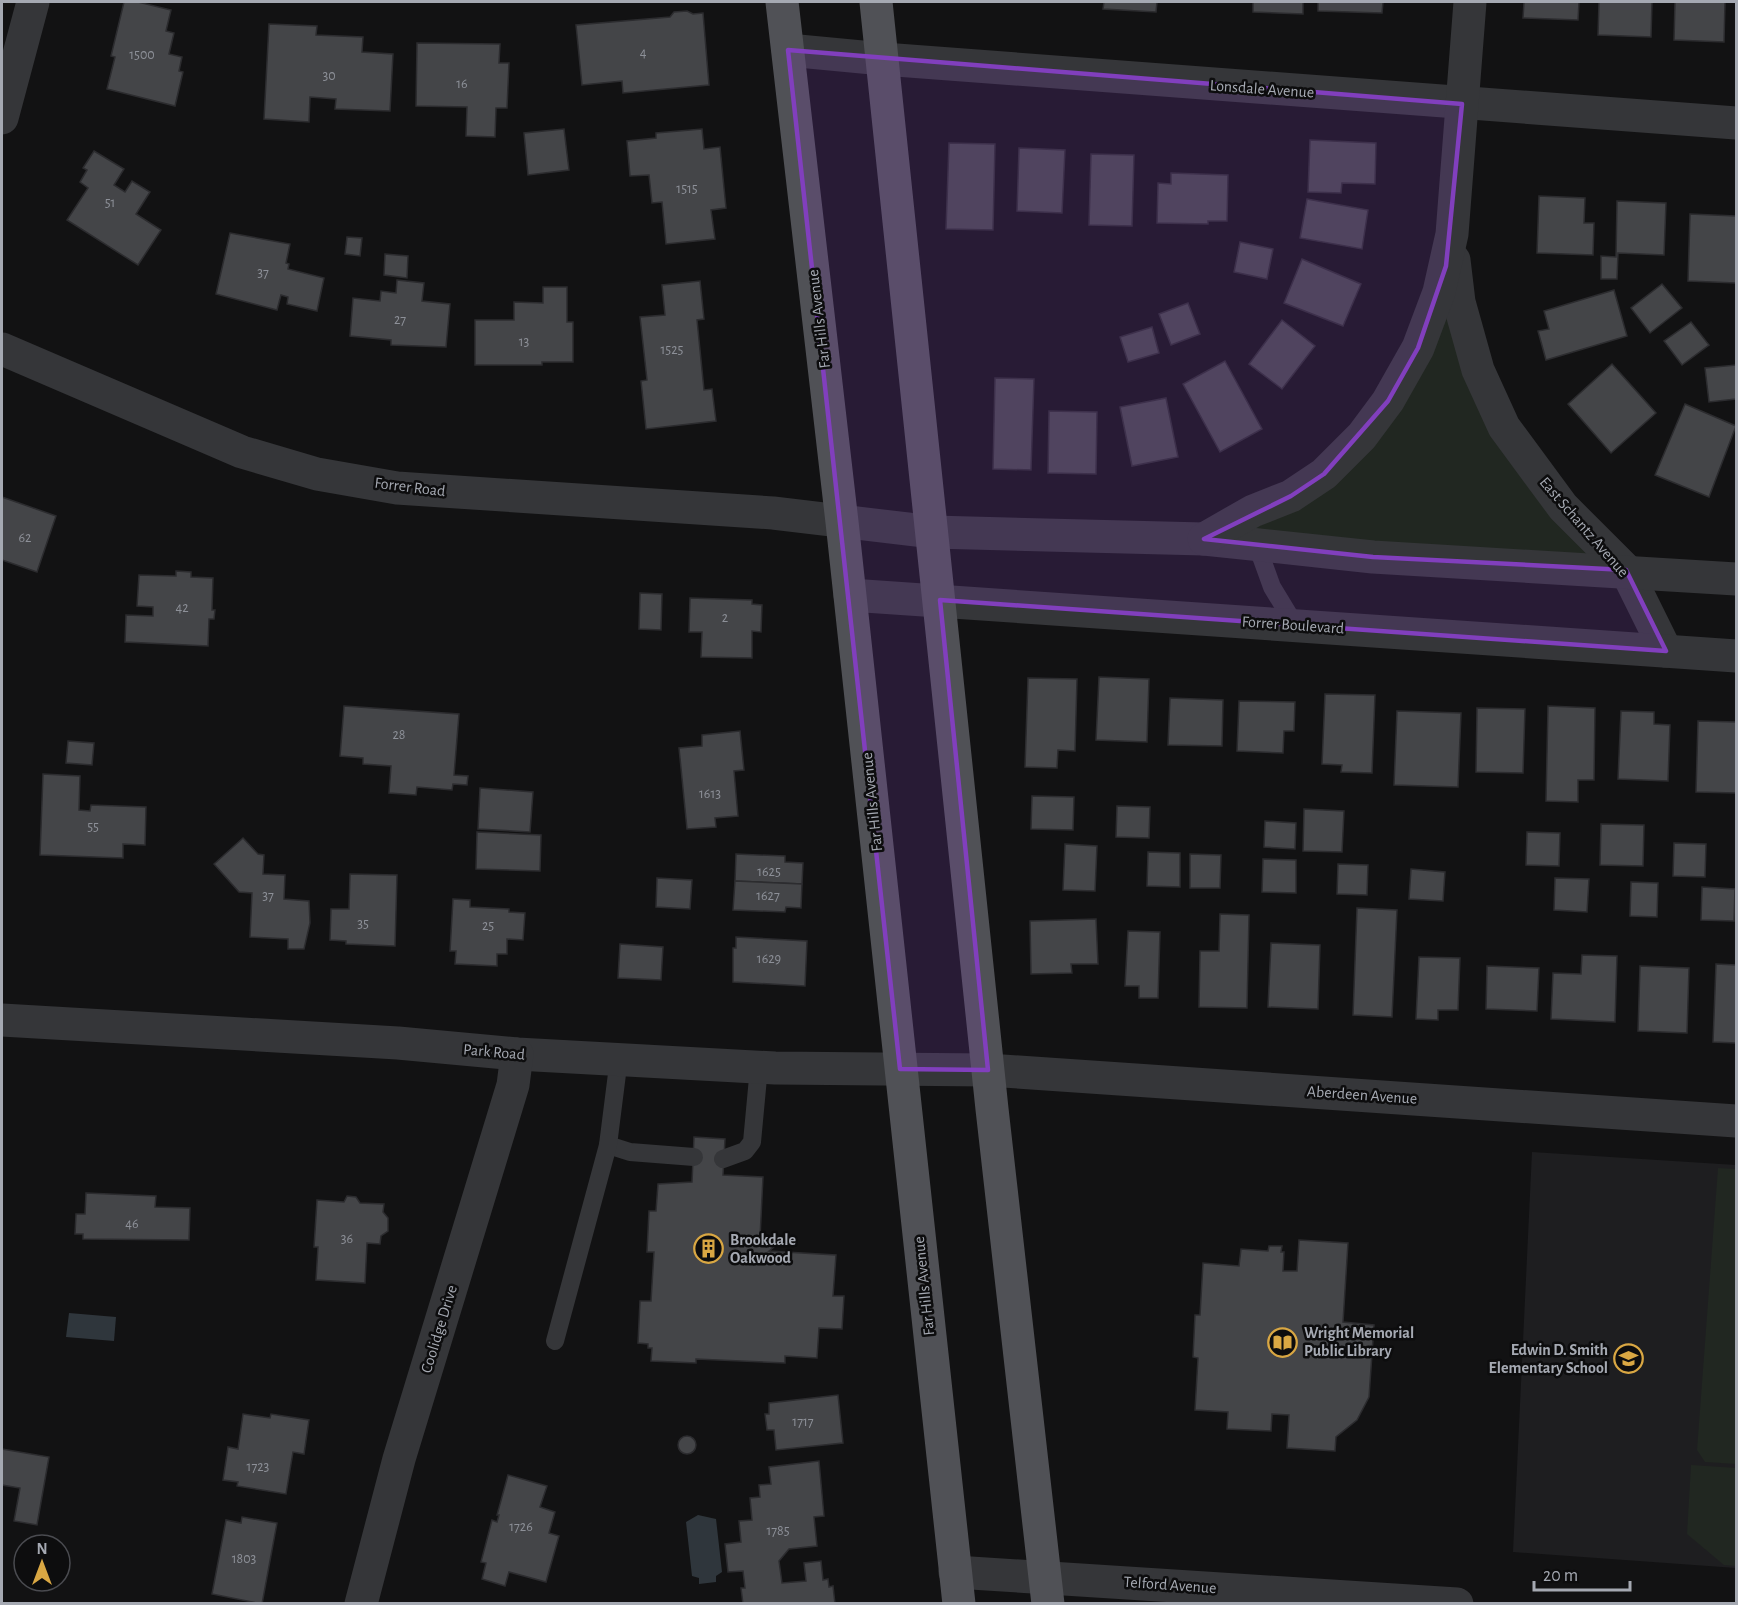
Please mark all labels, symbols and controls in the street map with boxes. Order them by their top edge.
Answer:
house number: 4 [640,46,647,60]
house number: 1500 [129,48,155,62]
house number: 30 [322,69,336,83]
house number: 16 [456,77,468,91]
street label: Lonsdale Avenue [1209,77,1315,101]
house number: 1515 [676,182,698,196]
house number: 51 [105,196,115,210]
house number: 37 [257,266,269,280]
street label: Far Hills Avenue [805,269,833,369]
house number: 27 [394,313,406,327]
house number: 13 [519,335,530,349]
house number: 1525 [661,343,684,357]
street label: East Schantz Avenue [1536,474,1632,580]
street label: Forrer Road [374,475,446,499]
house number: 62 [19,531,31,545]
house number: 42 [175,601,189,615]
house number: 2 [722,611,728,625]
street label: Forrer Boulevard [1241,613,1345,637]
house number: 28 [392,728,406,742]
street label: Far Hills Avenue [859,752,885,852]
house number: 1613 [699,787,721,801]
house number: 55 [87,820,99,834]
house number: 1625 [757,865,781,879]
house number: 37 [262,889,274,903]
house number: 1627 [756,889,780,903]
house number: 35 [357,917,369,931]
house number: 25 [482,919,494,933]
house number: 1629 [757,952,781,966]
street label: Park Road [462,1041,526,1063]
street label: Aberdeen Avenue [1306,1083,1418,1107]
house number: 46 [125,1217,139,1231]
house number: 36 [341,1232,353,1246]
place label: Brookdale Oakwood [730,1232,797,1266]
building icon: Brookdale Oakwood [693,1233,725,1265]
street label: Far Hills Avenue [911,1236,937,1336]
street label: Coolidge Drive [418,1283,460,1375]
place label: Wright Memorial Public Library [1304,1325,1414,1360]
library icon: Wright Memorial Public Library [1267,1326,1299,1358]
place label: Edwin D. Smith Elementary School [1488,1342,1608,1377]
school or university icon: Edwin D. Smith Elementary School [1613,1343,1645,1375]
house number: 1717 [792,1415,814,1429]
house number: 1723 [247,1460,270,1474]
house number: 1726 [509,1520,533,1534]
house number: 1785 [766,1524,790,1538]
north arrow [12,1533,72,1593]
text: N [36,1541,48,1557]
house number: 1803 [232,1552,257,1566]
scale bar [1534,1554,1630,1592]
text: 20 m [1543,1567,1578,1585]
street label: Telford Avenue [1123,1574,1217,1596]

